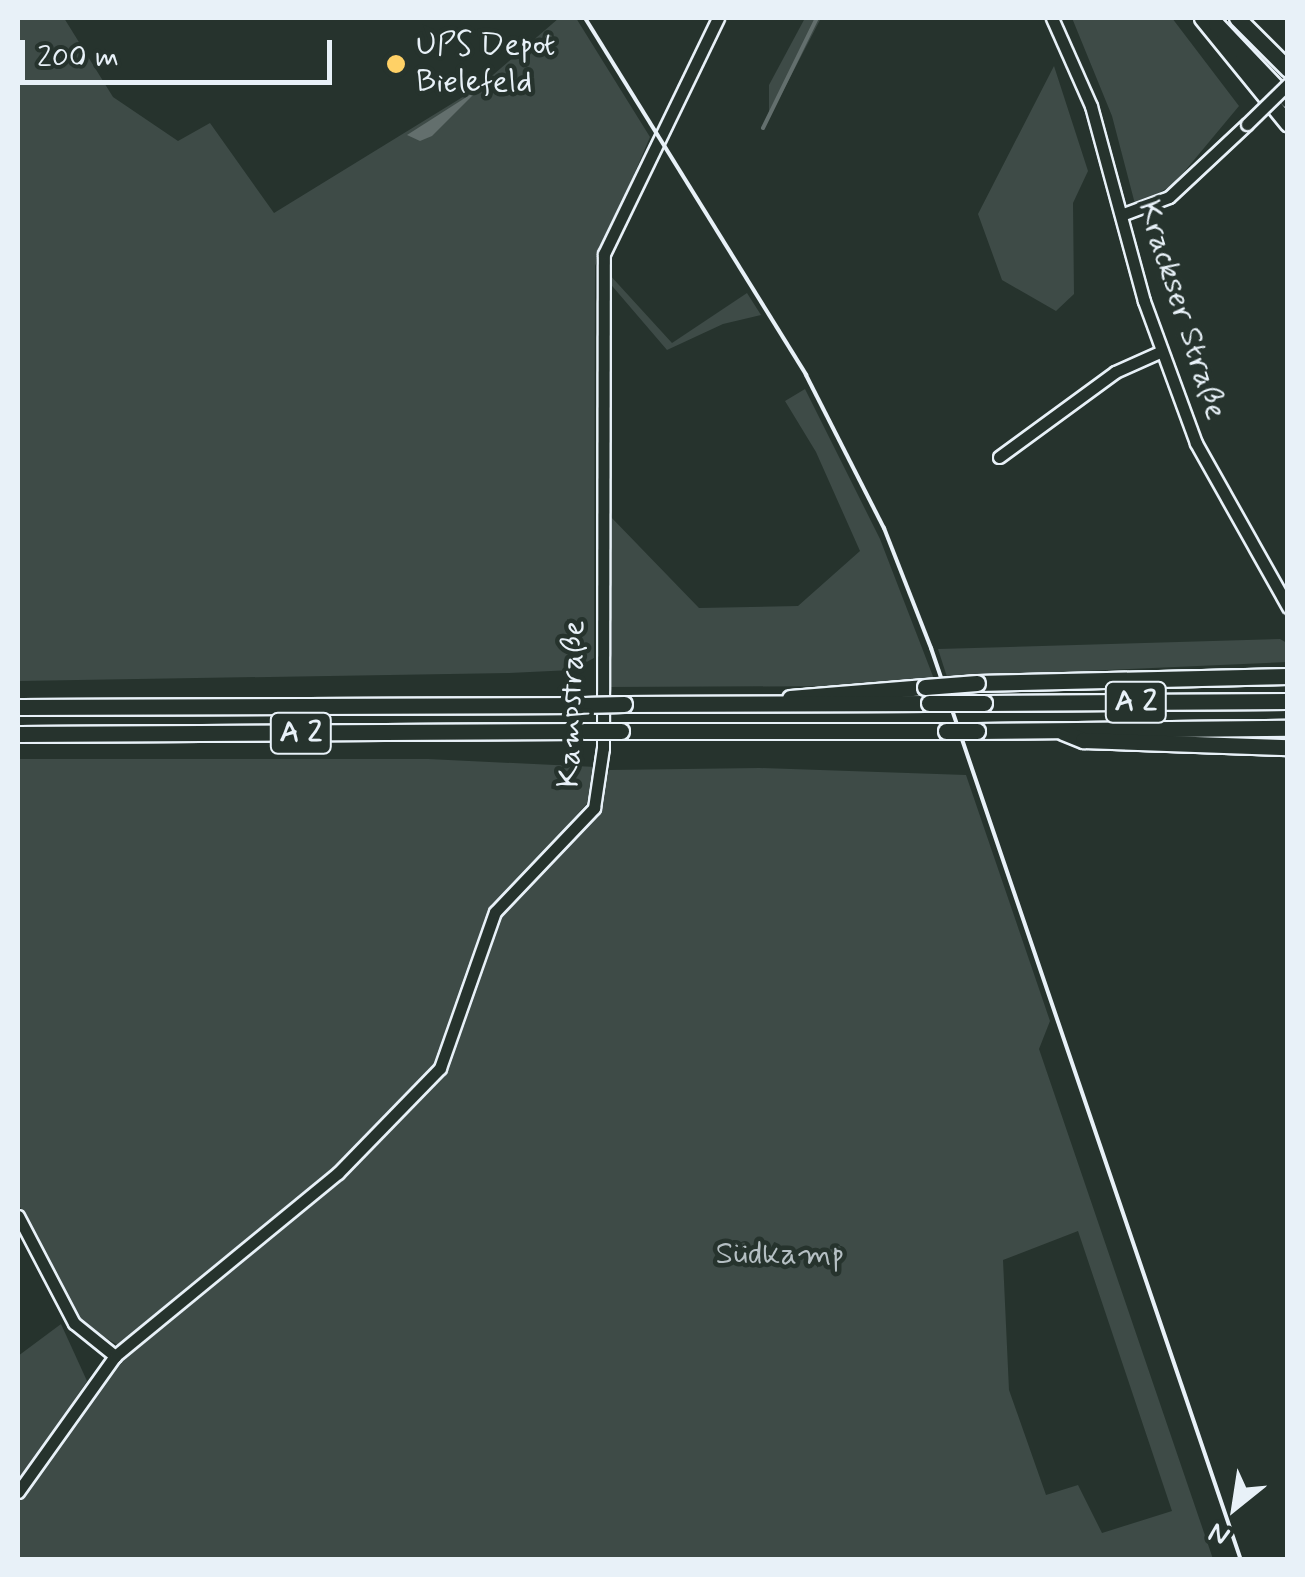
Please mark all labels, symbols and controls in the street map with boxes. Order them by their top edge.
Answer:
scale bar [25,20,338,82]
place label: UPS Depot Bielefeld [416,27,557,102]
text: 200 m [37,38,119,77]
marker: UPS Depot Bielefeld [385,53,407,75]
street label: Krackser Straße [1129,196,1235,424]
street label: Kampstraße [550,620,594,788]
road number: A 2 [1104,677,1168,727]
road number: A 2 [268,708,334,758]
park label: Südkamp [716,1235,844,1273]
north arrow [1185,1457,1285,1557]
text: N [1202,1513,1237,1554]

